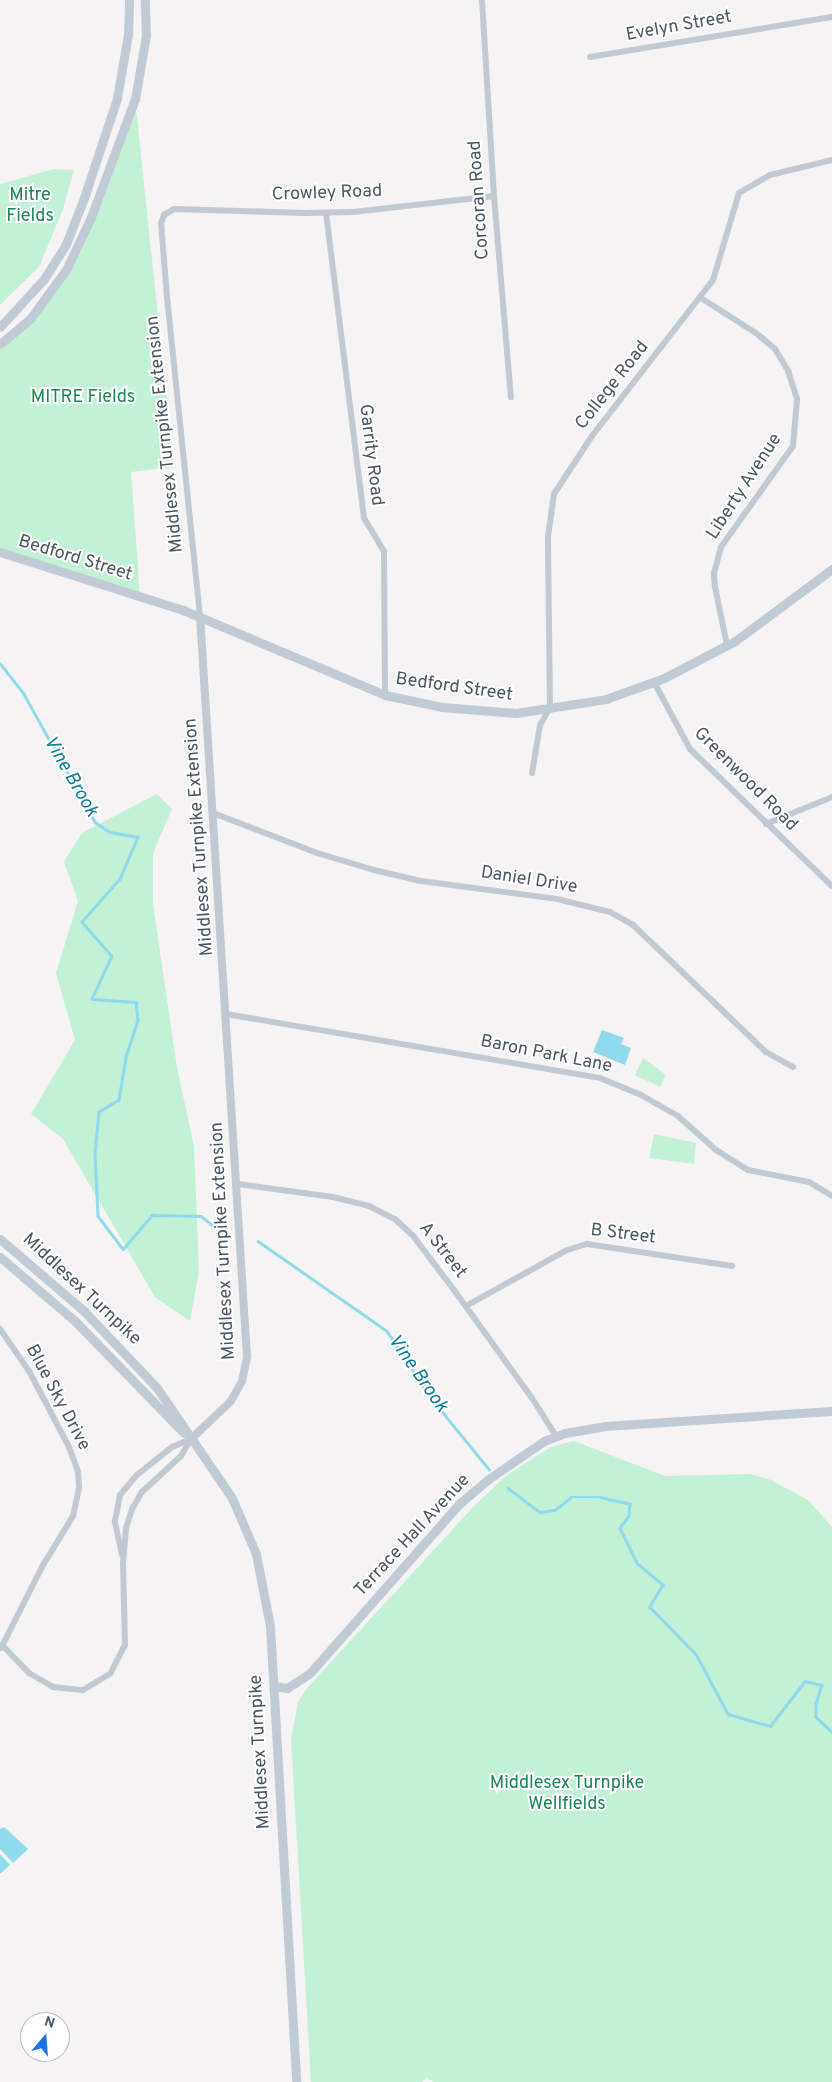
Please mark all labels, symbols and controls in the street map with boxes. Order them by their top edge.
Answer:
street label: Evelyn Street [624,7,734,47]
street label: Corcoran Road [465,140,495,260]
street label: Crowley Road [271,181,383,207]
park label: Mitre Fields [6,186,54,228]
street label: Middlesex Turnpike Extension [143,314,189,554]
street label: College Road [572,337,654,435]
park label: MITRE Fields [31,387,135,409]
street label: Garrity Road [353,403,387,507]
street label: Liberty Avenue [703,430,787,544]
street label: Bedford Street [15,531,135,587]
street label: Bedford Street [394,669,514,707]
street label: Middlesex Turnpike Extension [181,717,219,957]
street label: Greenwood Road [689,724,801,836]
water label: Vine Brook [38,732,102,822]
street label: Daniel Drive [479,863,579,899]
street label: Baron Park Lane [478,1032,614,1078]
street label: Middlesex Turnpike Extension [207,1121,241,1361]
street label: A Street [413,1218,471,1284]
street label: B Street [589,1220,657,1250]
street label: Middlesex Turnpike [17,1229,145,1351]
water label: Vine Brook [382,1331,452,1417]
street label: Blue Sky Drive [20,1341,94,1455]
street label: Terrace Hall Avenue [350,1470,476,1602]
street label: Middlesex Turnpike [246,1674,276,1830]
park label: Middlesex Turnpike Wellfields [489,1774,645,1816]
north arrow [20,2012,70,2062]
text: N [42,2014,57,2033]

